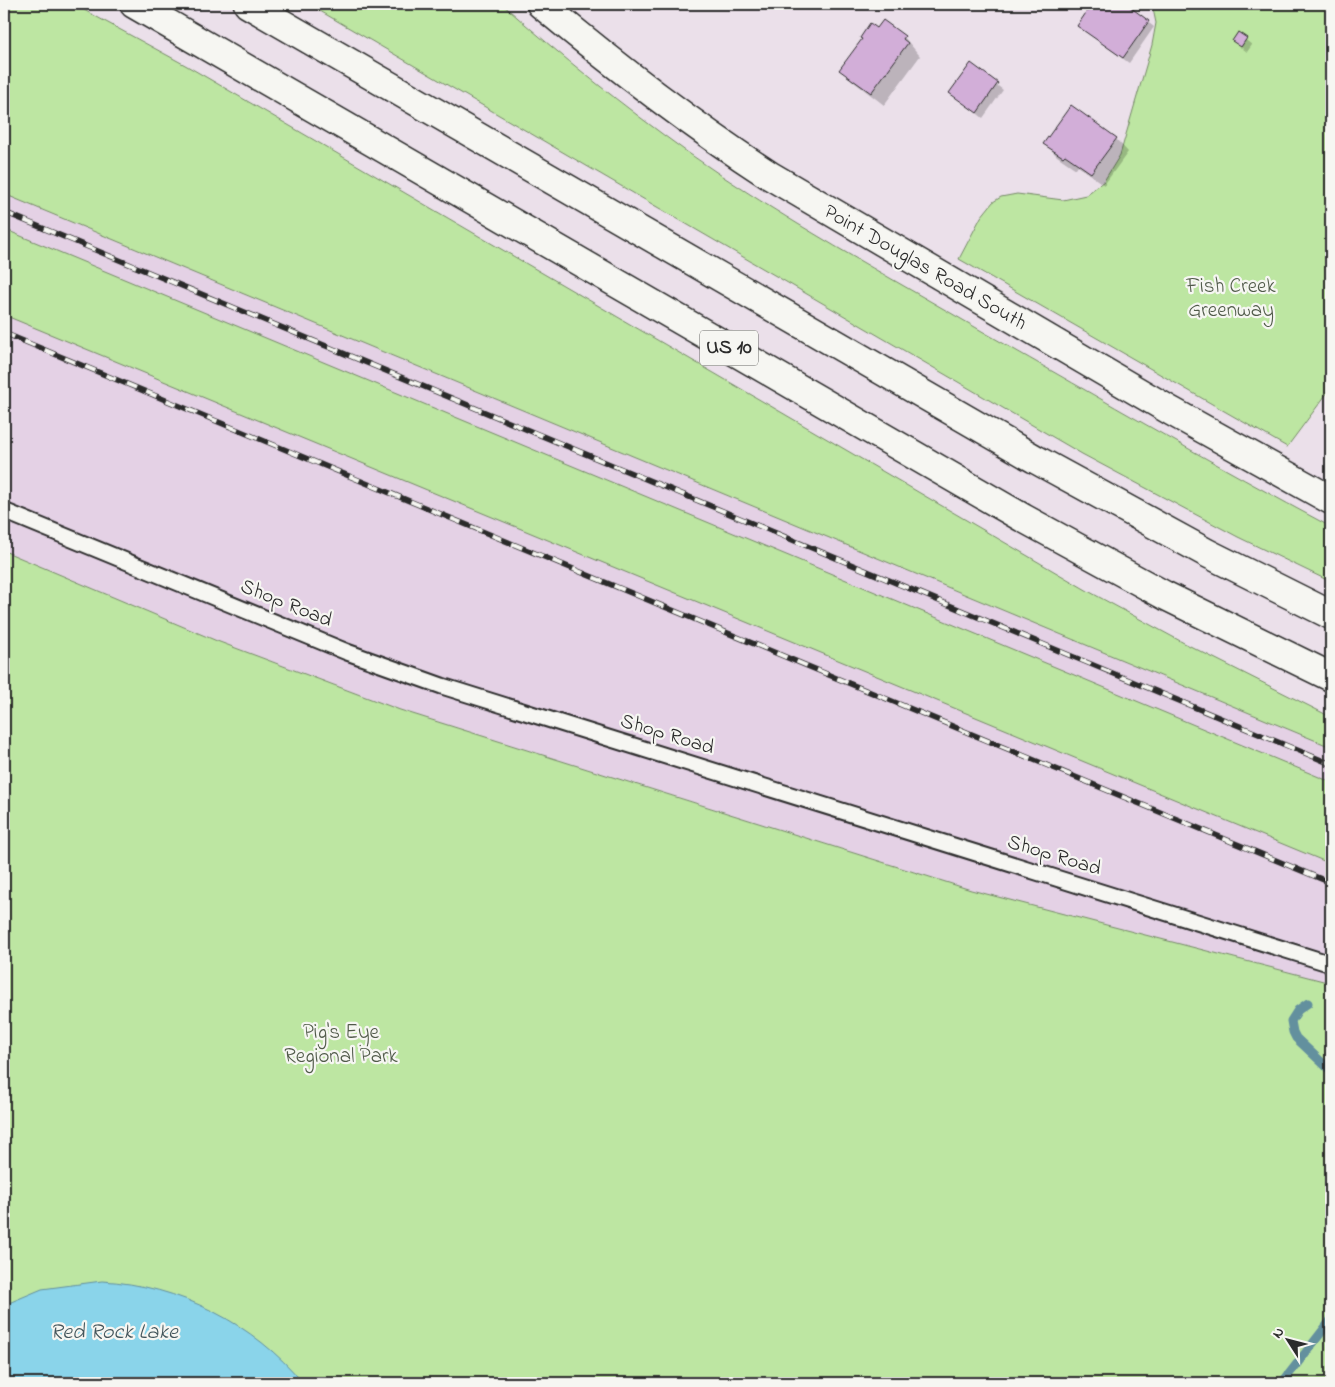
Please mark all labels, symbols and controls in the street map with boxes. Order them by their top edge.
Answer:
street label: Point Douglas Road South [817,197,1032,340]
park label: Fish Creek Greenway [1185,272,1276,328]
road number: US 10 [700,330,758,366]
street label: Shop Road [236,572,337,636]
street label: Shop Road [616,707,718,764]
street label: Shop Road [1003,828,1105,885]
park label: Pig's Eye Regional Park [284,1018,399,1074]
north arrow [1262,1314,1312,1364]
water label: Red Rock Lake [50,1317,179,1349]
text: N [1267,1323,1290,1343]

